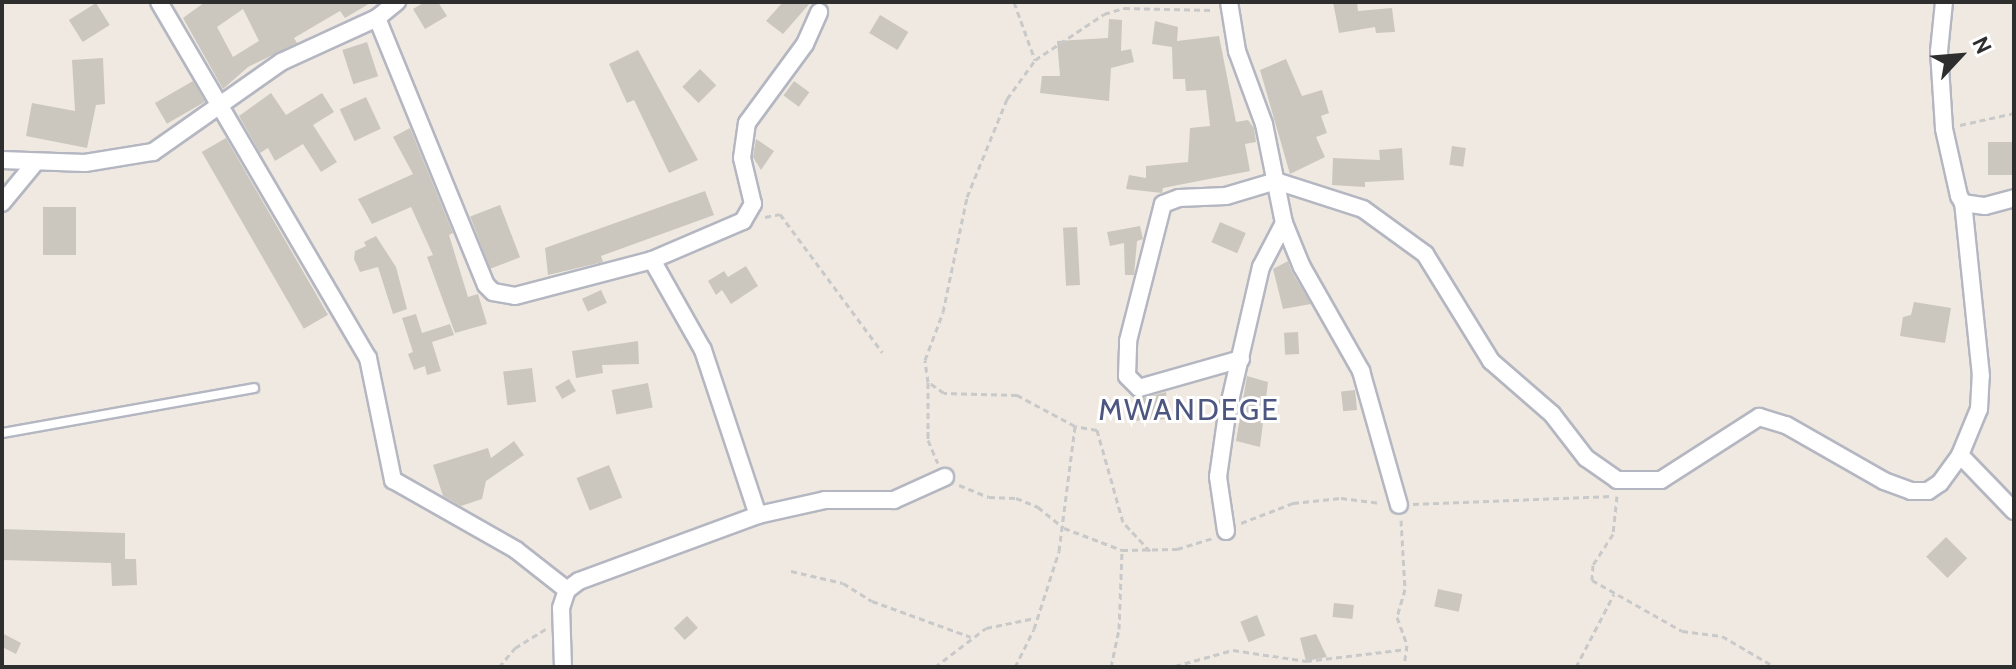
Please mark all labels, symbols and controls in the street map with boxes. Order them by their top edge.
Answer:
north arrow [1920,16,2000,96]
text: N [1966,32,1998,58]
district label: MWANDEGE [1098,392,1280,428]

